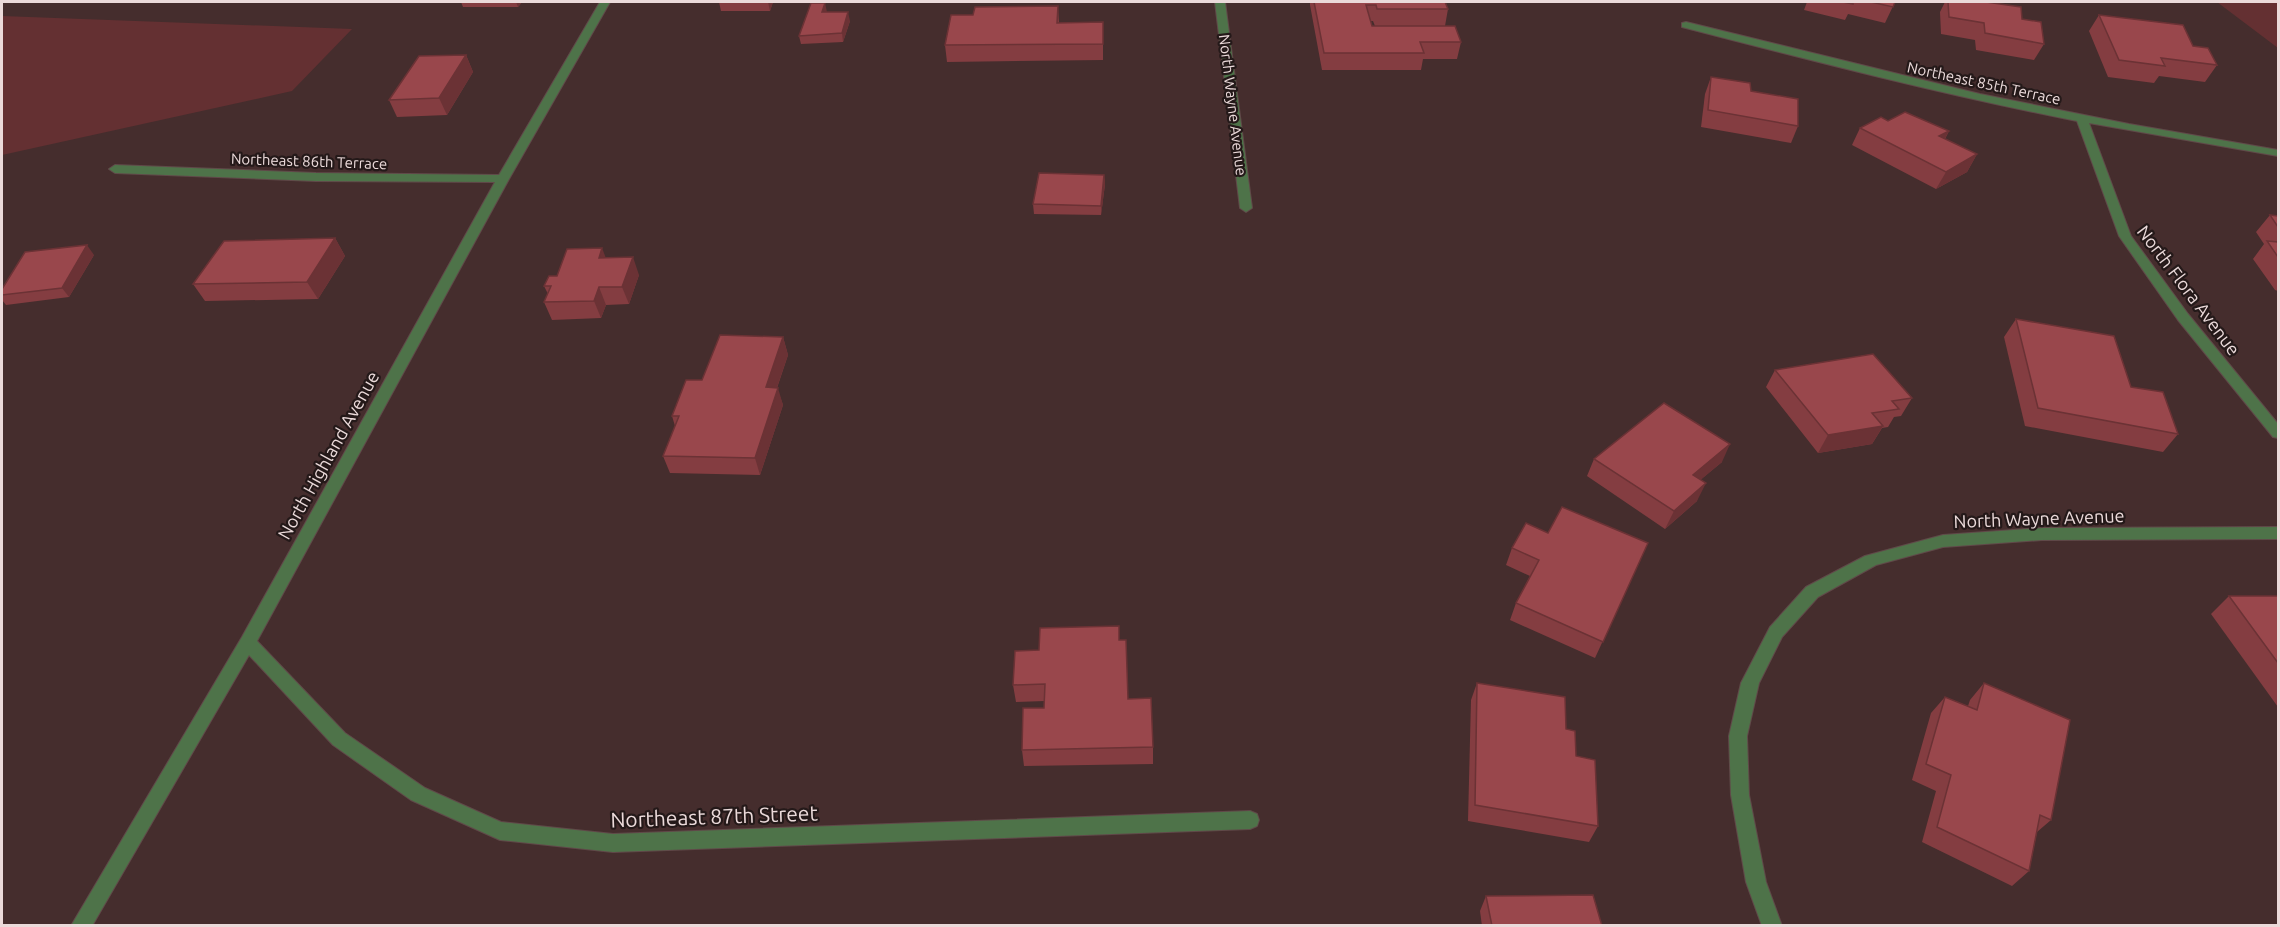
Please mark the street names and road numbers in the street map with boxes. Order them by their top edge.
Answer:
street label: North Wayne Avenue [1216,33,1250,177]
street label: Northeast 85th Terrace [1906,58,2062,108]
street label: Northeast 86th Terrace [231,150,387,172]
street label: North Flora Avenue [2134,221,2244,359]
street label: North Highland Avenue [273,368,383,542]
street label: North Wayne Avenue [1953,505,2125,531]
street label: Northeast 87th Street [610,800,818,832]

